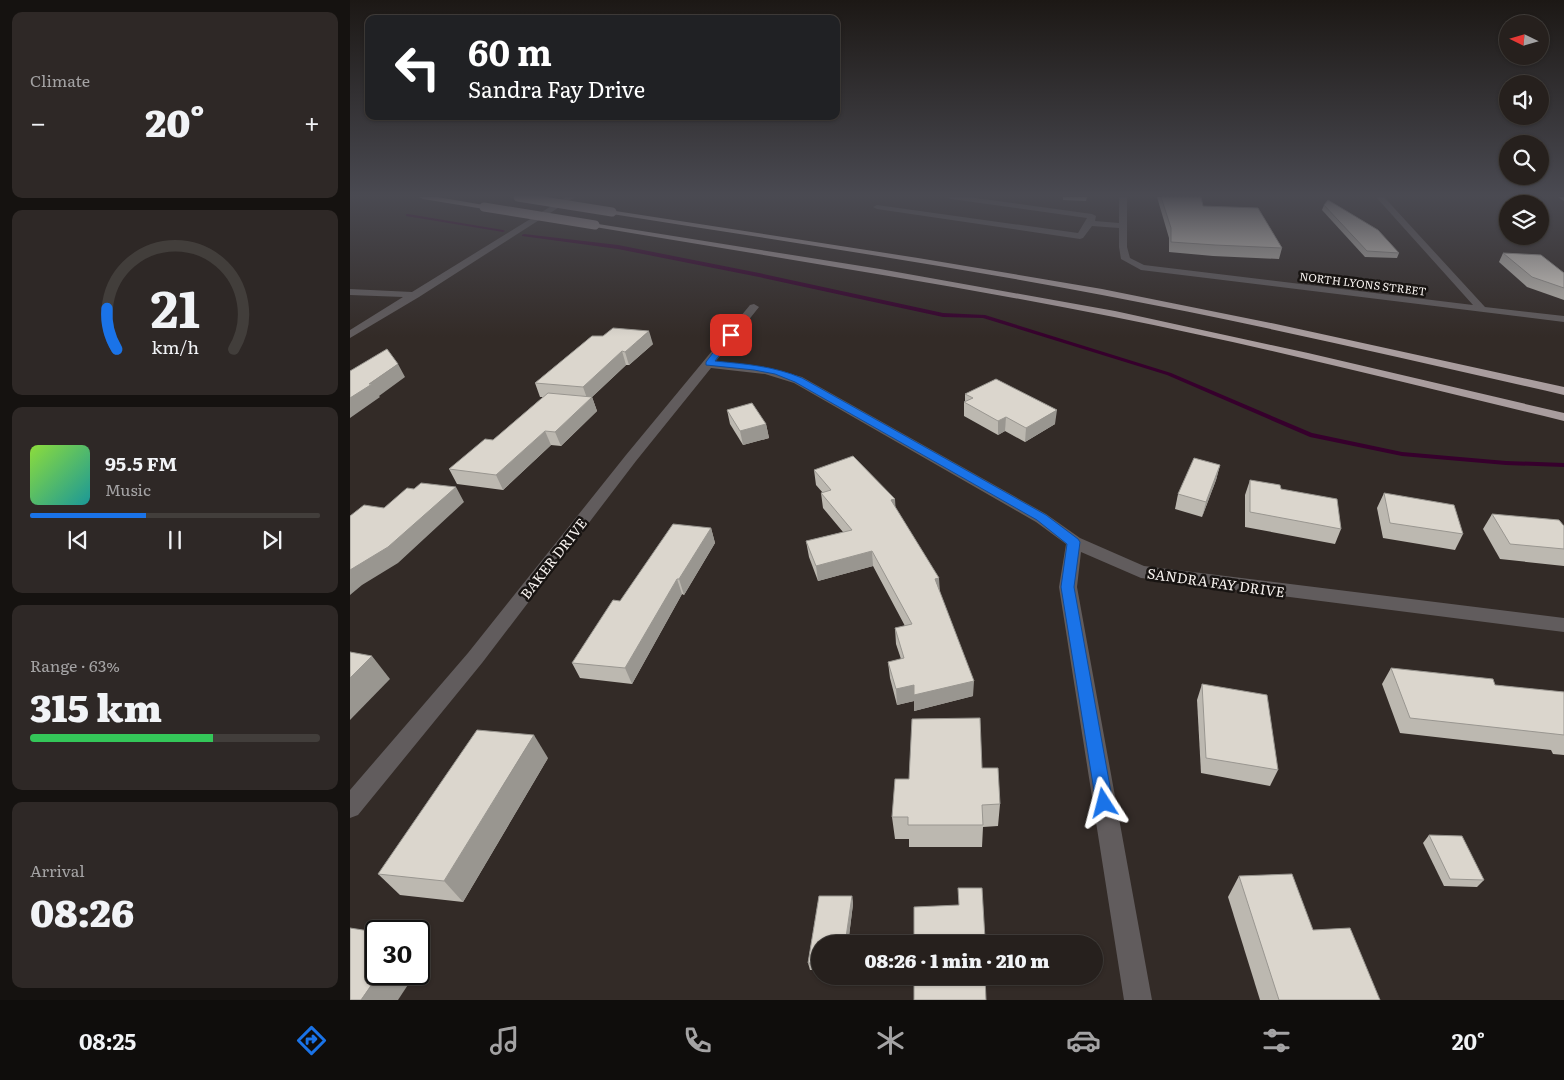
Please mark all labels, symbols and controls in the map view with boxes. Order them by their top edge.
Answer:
north arrow [1499,15,1549,65]
map controls [1499,15,1549,245]
text: 60 m [468,25,552,77]
icon: left [385,35,450,100]
text: Climate [30,68,90,92]
text: Sandra Fay Drive [468,72,645,105]
button: sound [1499,75,1549,125]
text: 20° [145,92,205,149]
text: − [30,100,46,142]
text: + [304,100,320,142]
button: search [1499,135,1549,185]
button: layers [1499,195,1549,245]
text: 21 [150,267,200,344]
street label: NORTH LYONS STREET [1299,267,1427,299]
pin [710,314,752,356]
icon: arrive [717,321,745,349]
text: km/h [151,333,199,360]
text: 95.5 FM [105,449,177,477]
text: Music [105,477,151,501]
street label: BAKER DRIVE [515,513,591,603]
icon: previous [64,526,92,554]
icon: pause [161,526,189,554]
icon: next [258,526,286,554]
street label: SANDRA FAY DRIVE [1146,562,1286,602]
text: Range · 63% [30,653,120,677]
text: 315 km [30,677,162,734]
position arrow [1077,776,1129,828]
text: Arrival [30,858,85,882]
text: 08:26 [30,882,134,939]
speed limit sign: 30 [365,920,430,985]
text: 08:26 · 1 min · 210 m [864,946,1050,974]
icon: directions [294,1023,329,1058]
icon: music [487,1023,522,1058]
icon: phone [680,1023,715,1058]
icon: climate [873,1023,908,1058]
icon: car [1066,1023,1101,1058]
icon: filters [1259,1023,1294,1058]
text: 08:25 [79,1024,136,1057]
text: 20° [1452,1024,1485,1057]

